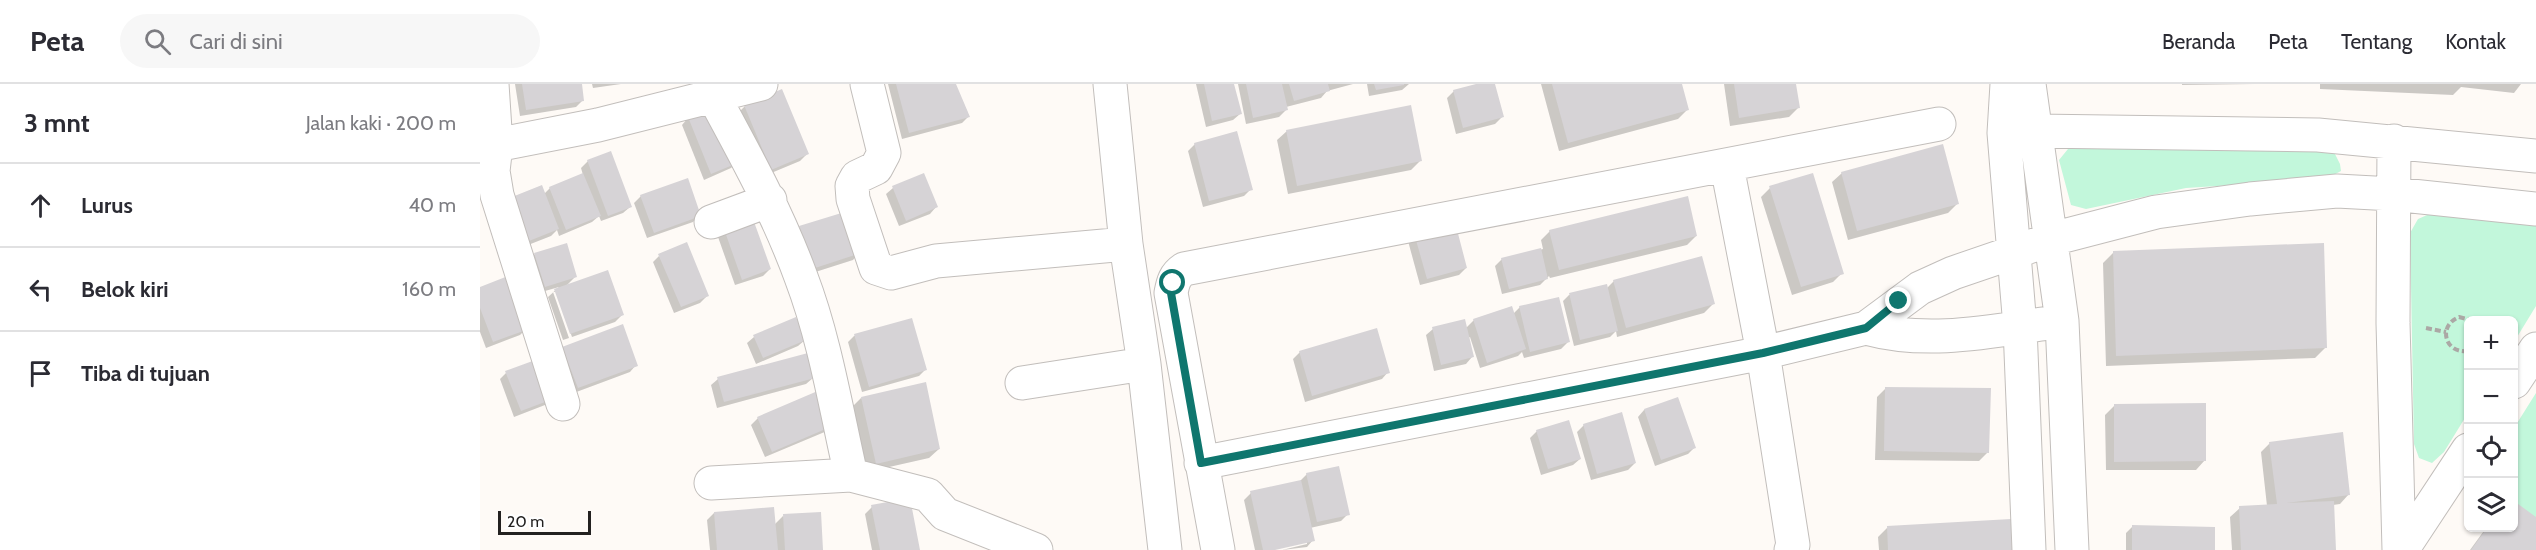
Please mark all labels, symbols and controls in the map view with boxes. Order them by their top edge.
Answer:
search box [120,14,540,68]
text: Peta [30,24,84,58]
icon: search [141,25,174,58]
text: Cari di sini [189,28,283,55]
text: Beranda [2162,29,2235,54]
text: Peta [2268,29,2308,54]
text: Tentang [2341,29,2412,54]
text: Kontak [2445,29,2506,54]
text: 3 mnt [24,107,90,139]
text: Jalan kaki · 200 m [306,111,456,135]
icon: ahead [24,189,57,222]
text: Lurus [81,192,133,219]
text: 40 m [408,193,456,217]
route start [1159,269,1185,295]
icon: left [24,273,57,306]
text: Belok kiri [81,276,168,303]
text: 160 m [402,277,456,301]
route end [1885,287,1911,313]
map controls [2464,316,2518,532]
button: + [2464,316,2518,370]
icon: arrive [24,357,57,390]
text: Tiba di tujuan [81,360,210,387]
button: − [2464,370,2518,424]
button: locate [2464,424,2518,478]
button: layers [2464,478,2518,532]
scale bar [498,508,591,536]
text: 20 m [507,512,544,531]

